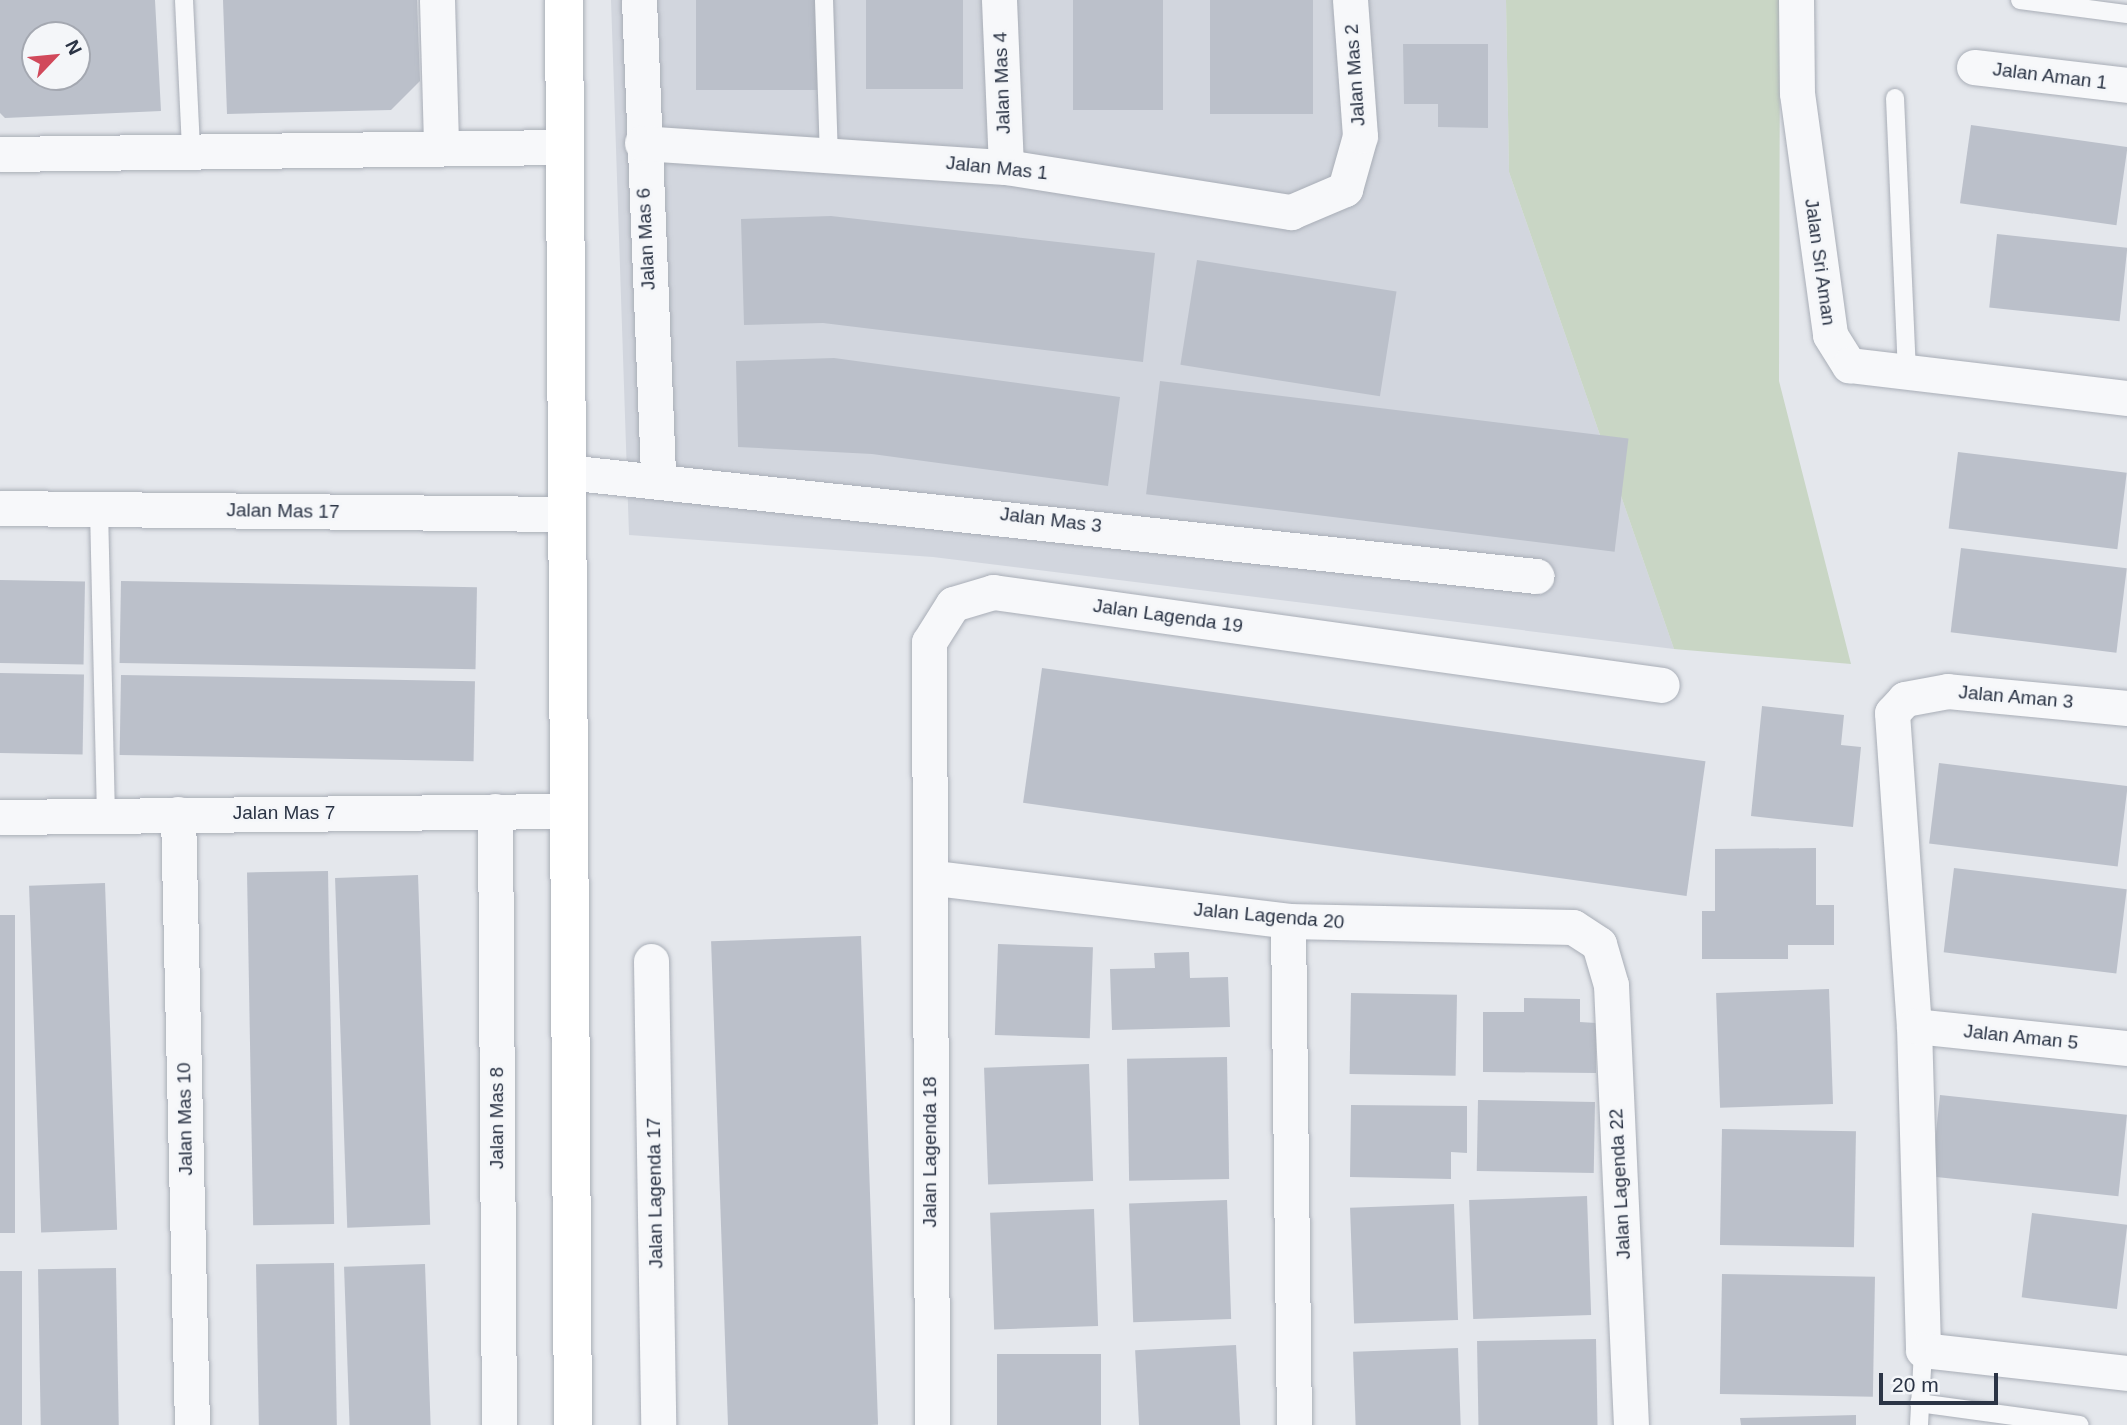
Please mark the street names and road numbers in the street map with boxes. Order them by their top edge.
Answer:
street label: Jalan Mas 2 [1340,23,1370,127]
street label: Jalan Mas 4 [989,31,1015,135]
street label: Jalan Aman 1 [1991,58,2109,94]
street label: Jalan Mas 1 [945,151,1049,185]
street label: Jalan Mas 6 [632,187,660,291]
street label: Jalan Sri Aman [1800,197,1840,327]
street label: Jalan Mas 17 [226,499,340,523]
street label: Jalan Mas 3 [999,502,1103,538]
street label: Jalan Lagenda 19 [1092,594,1244,638]
street label: Jalan Aman 3 [1957,681,2075,713]
street label: Jalan Mas 7 [233,802,335,824]
street label: Jalan Lagenda 20 [1193,898,1345,934]
street label: Jalan Aman 5 [1962,1020,2080,1054]
street label: Jalan Mas 10 [173,1062,197,1176]
street label: Jalan Mas 8 [486,1067,508,1169]
street label: Jalan Lagenda 18 [919,1076,941,1228]
street label: Jalan Lagenda 22 [1605,1108,1635,1260]
street label: Jalan Lagenda 17 [642,1117,668,1269]

